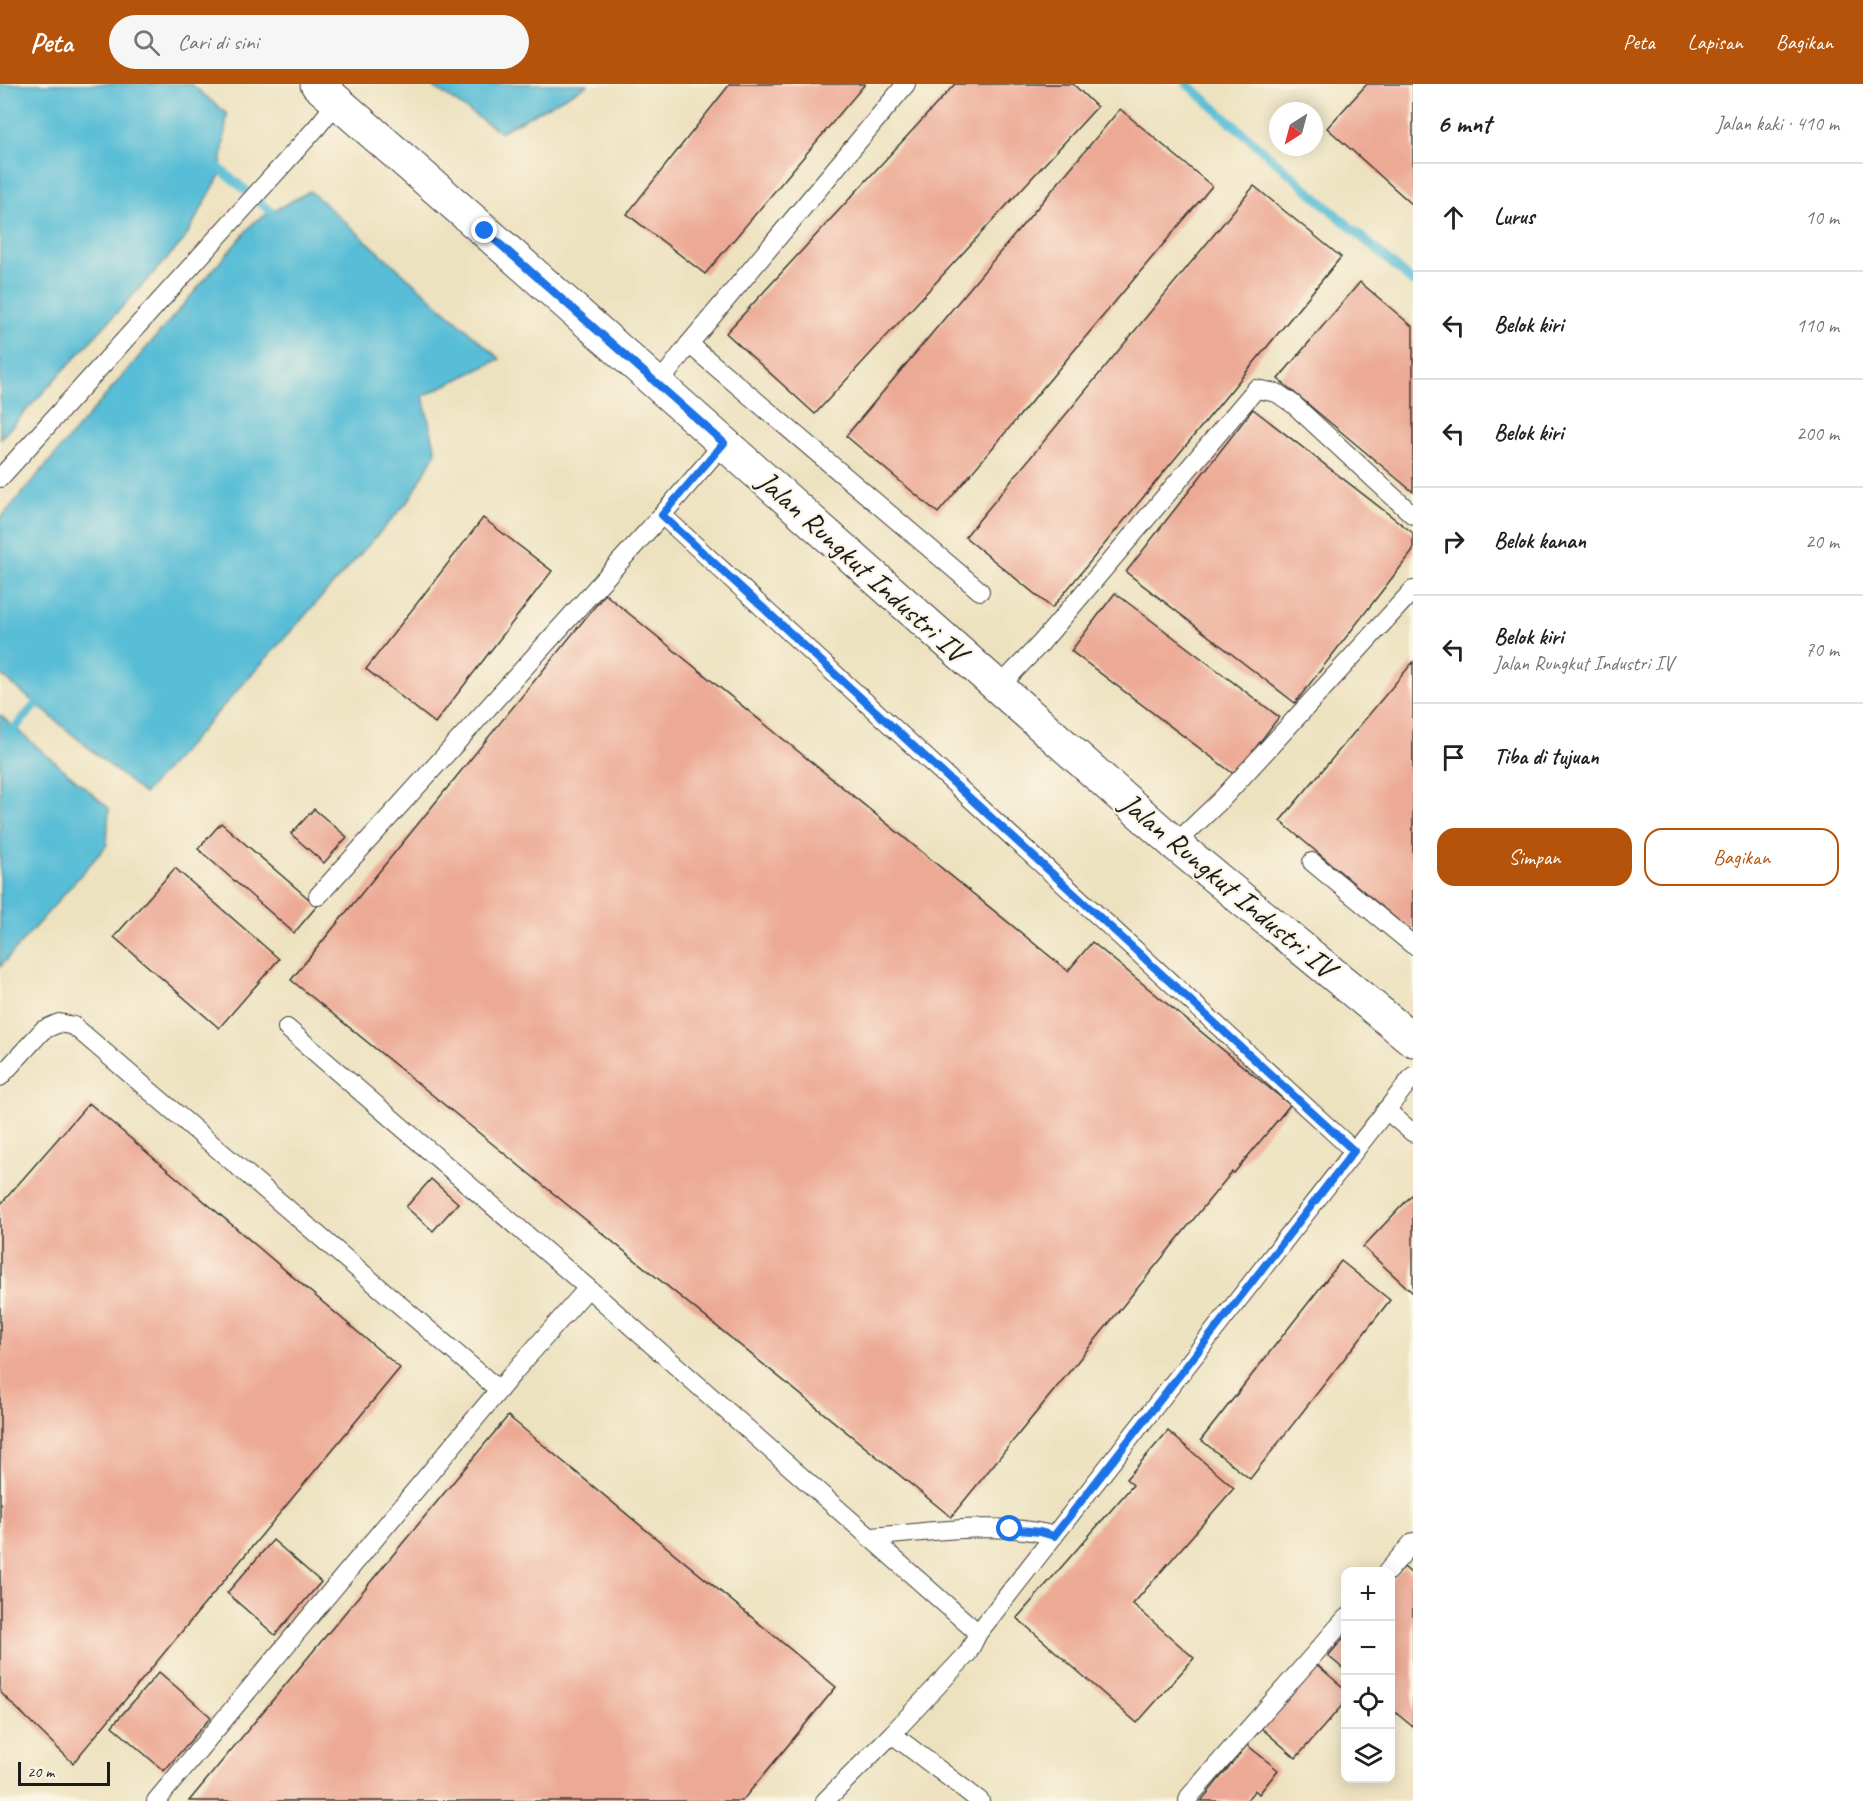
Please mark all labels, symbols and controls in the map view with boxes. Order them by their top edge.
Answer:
search box [109,15,529,69]
text: Peta [30,25,73,60]
icon: search [130,26,163,59]
text: Cari di sini [178,28,259,56]
text: Peta [1623,29,1655,55]
text: Lapisan [1688,29,1743,55]
text: Bagikan [1776,29,1833,55]
north arrow [1269,102,1323,156]
text: 6 mnt [1437,107,1491,140]
text: Jalan kaki · 410 m [1716,111,1839,136]
icon: ahead [1437,201,1470,234]
text: Lurus [1494,203,1534,231]
text: 10 m [1805,205,1839,230]
route end [471,217,497,243]
icon: left [1437,309,1470,342]
text: Belok kiri [1494,311,1563,339]
text: 110 m [1796,313,1839,338]
icon: left [1437,417,1470,450]
text: Belok kiri [1494,419,1563,447]
text: 200 m [1796,421,1839,446]
street label: Jalan Rungkut Industri IV [748,461,979,674]
icon: right [1437,525,1470,558]
text: Belok kanan [1494,527,1586,555]
text: 20 m [1805,529,1839,554]
text: Belok kiri [1494,623,1563,651]
icon: left [1437,633,1470,666]
text: 70 m [1805,637,1839,662]
text: Jalan Rungkut Industri IV [1494,651,1673,676]
icon: arrive [1437,741,1470,774]
text: Tiba di tujuan [1494,743,1599,771]
street label: Jalan Rungkut Industri IV [1111,783,1347,989]
button: Simpan [1437,828,1632,886]
button: Bagikan [1644,828,1839,886]
route start [996,1515,1022,1541]
map controls [1341,1567,1395,1783]
button: + [1341,1567,1395,1621]
button: − [1341,1621,1395,1675]
button: locate [1341,1675,1395,1729]
button: layers [1341,1729,1395,1783]
scale bar [18,1759,110,1786]
text: 20 m [27,1762,54,1782]

